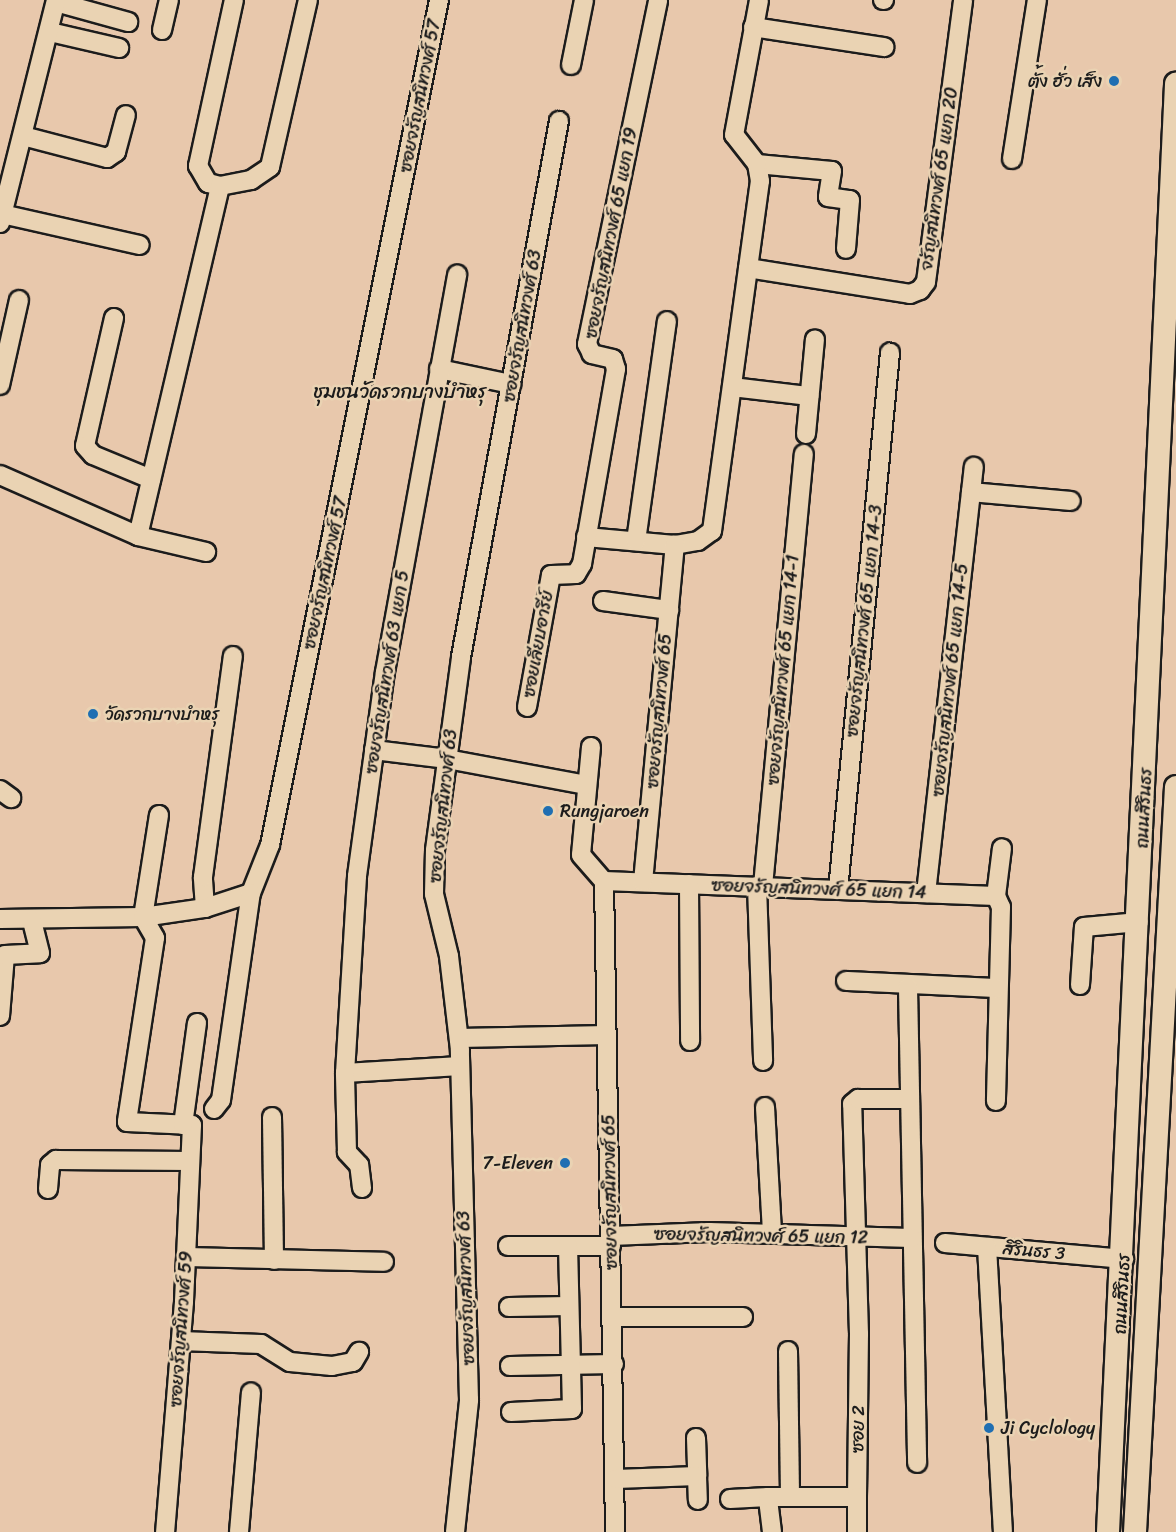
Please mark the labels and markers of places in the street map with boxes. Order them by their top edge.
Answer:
place label: ตั้ง ฮั่ว เส็ง [1028,70,1102,92]
marker: ตั้ง ฮั่ว เส็ง [1107,74,1121,88]
place label: วัดรวกบางบำหรุ [105,703,219,725]
marker: วัดรวกบางบำหรุ [86,707,100,721]
place label: Rungjaroen [560,800,649,822]
marker: Rungjaroen [541,804,555,818]
place label: 7-Eleven [483,1152,553,1174]
marker: 7-Eleven [558,1156,572,1170]
place label: Ji Cyclology [1001,1417,1095,1439]
marker: Ji Cyclology [982,1421,996,1435]

